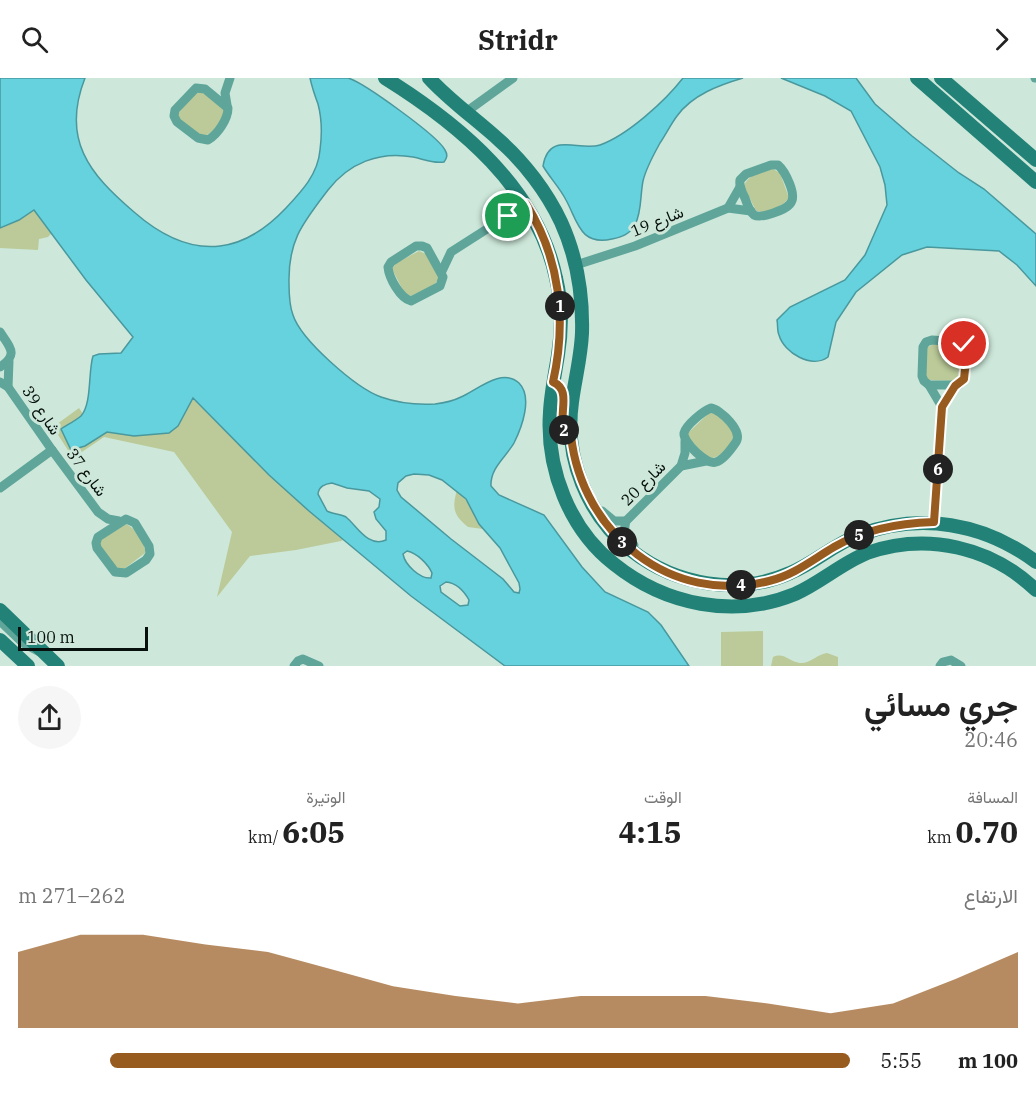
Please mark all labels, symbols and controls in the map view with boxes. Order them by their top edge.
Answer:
text: Stridr [478,22,558,57]
icon: search [18,23,51,56]
icon: forward [985,23,1018,56]
pin [482,190,533,241]
icon: arrive [491,199,524,232]
street label: شارع 19 [628,201,687,242]
pin: 1 [545,291,575,321]
text: 1 [555,296,565,316]
pin [938,318,989,369]
icon: check [947,327,980,360]
street label: شارع 39 [17,382,66,440]
pin: 2 [549,415,579,445]
text: 2 [559,420,569,440]
street label: شارع 37 [61,444,112,501]
pin: 6 [923,454,953,484]
street label: شارع 20 [616,456,671,511]
text: 6 [933,459,943,479]
pin: 5 [844,520,874,550]
text: 5 [854,525,864,545]
pin: 3 [607,527,637,557]
text: 3 [617,532,627,552]
pin: 4 [726,570,756,600]
text: 4 [736,575,746,595]
scale bar [18,624,148,652]
text: 100 m [27,627,75,647]
text: جري مسائي [864,682,1018,725]
button: share [18,686,81,749]
text: 20:46 [964,726,1018,753]
text: الوتيرة [306,787,345,807]
text: الوقت [644,787,682,807]
text: المسافة [967,787,1018,807]
text: 6:05 [282,812,345,851]
text: 4:15 [619,812,682,851]
text: 0.70 [956,812,1018,851]
text: /km [248,827,282,847]
text: km [927,827,956,847]
text: 262–271 m [18,882,125,909]
text: الارتفاع [964,882,1018,909]
text: 5:55 [880,1047,922,1074]
text: 100 m [958,1047,1018,1074]

